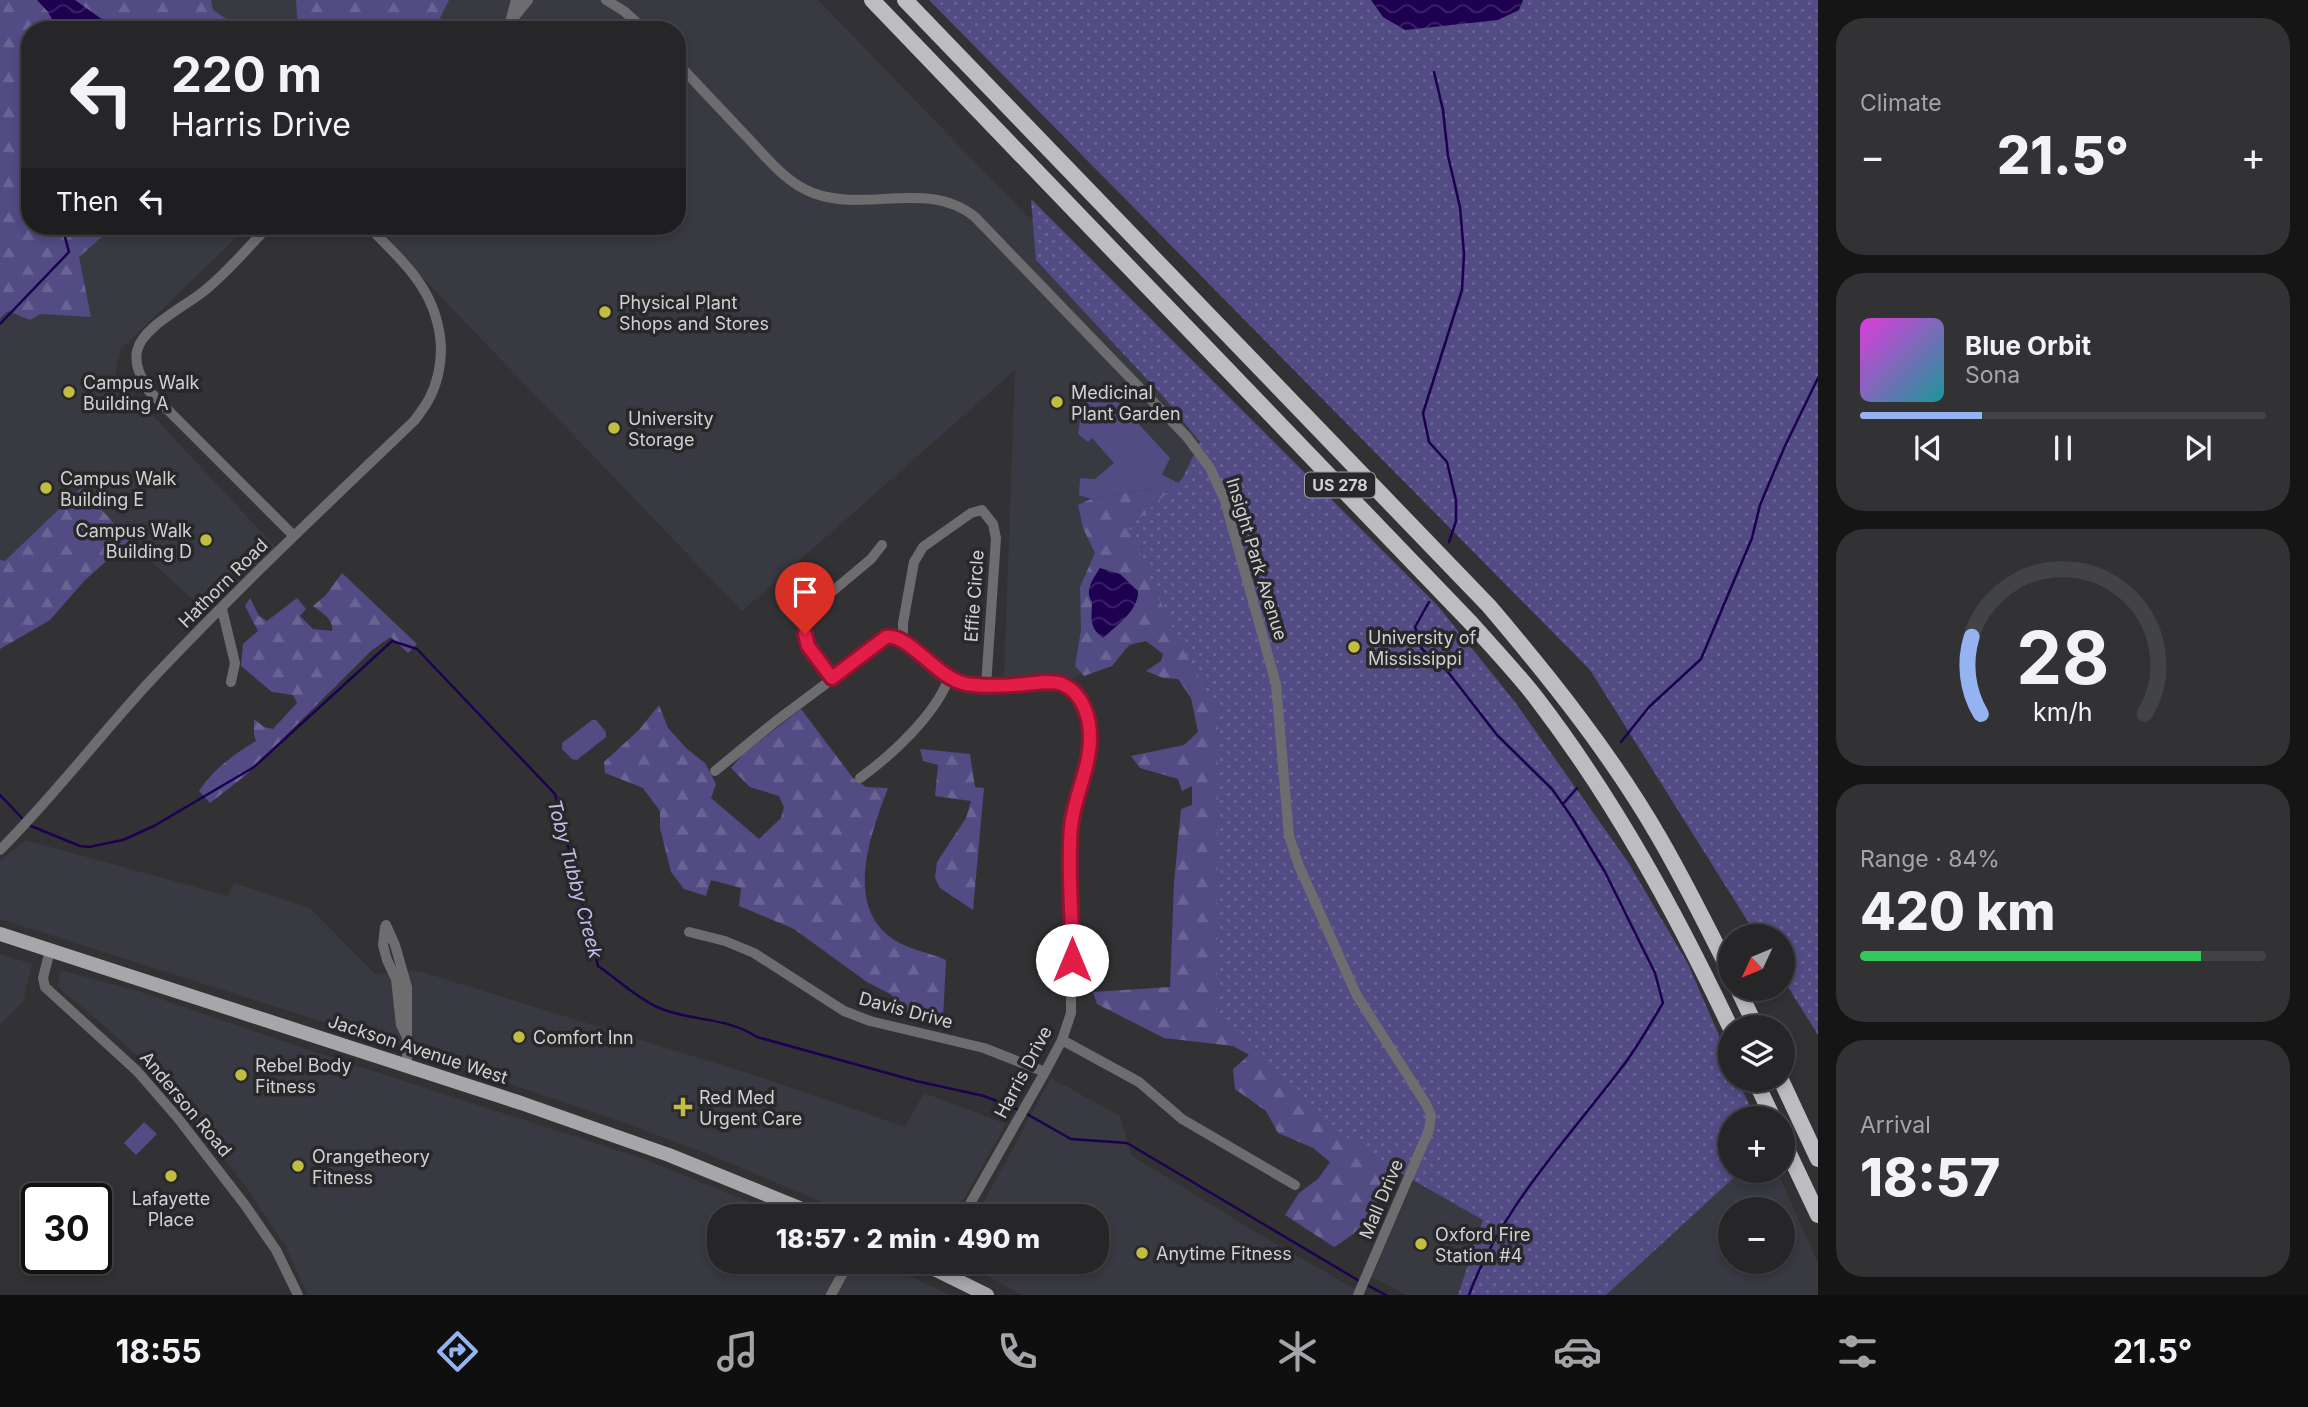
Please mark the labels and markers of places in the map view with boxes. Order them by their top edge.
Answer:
place label: Physical Plant Shops and Stores [619,292,769,334]
marker: Physical Plant Shops and Stores [597,304,613,320]
place label: Campus Walk Building A [83,372,200,414]
place label: Medicinal Plant Garden [1071,382,1181,424]
marker: Campus Walk Building A [61,384,77,400]
marker: Medicinal Plant Garden [1049,394,1065,410]
place label: University Storage [628,408,714,450]
marker: University Storage [606,420,622,436]
place label: Campus Walk Building E [60,468,177,510]
marker: Campus Walk Building E [38,480,54,496]
place label: Campus Walk Building D [76,520,192,562]
marker: Campus Walk Building D [198,532,214,548]
pin [775,562,835,634]
place label: University of Mississippi [1368,627,1476,669]
marker: University of Mississippi [1346,639,1362,655]
place label: Comfort Inn [533,1027,634,1048]
marker: Comfort Inn [511,1029,527,1045]
place label: Rebel Body Fitness [255,1055,352,1097]
marker: Rebel Body Fitness [233,1067,249,1083]
place label: Red Med Urgent Care [699,1087,802,1129]
marker: Red Med Urgent Care [673,1097,693,1117]
place label: Orangetheory Fitness [312,1146,430,1188]
marker: Orangetheory Fitness [290,1158,306,1174]
marker: Lafayette Place [163,1168,179,1184]
place label: Lafayette Place [132,1188,210,1230]
place label: Oxford Fire Station #4 [1435,1224,1530,1266]
marker: Oxford Fire Station #4 [1413,1236,1429,1252]
place label: Anytime Fitness [1156,1243,1292,1264]
marker: Anytime Fitness [1134,1245,1150,1261]

